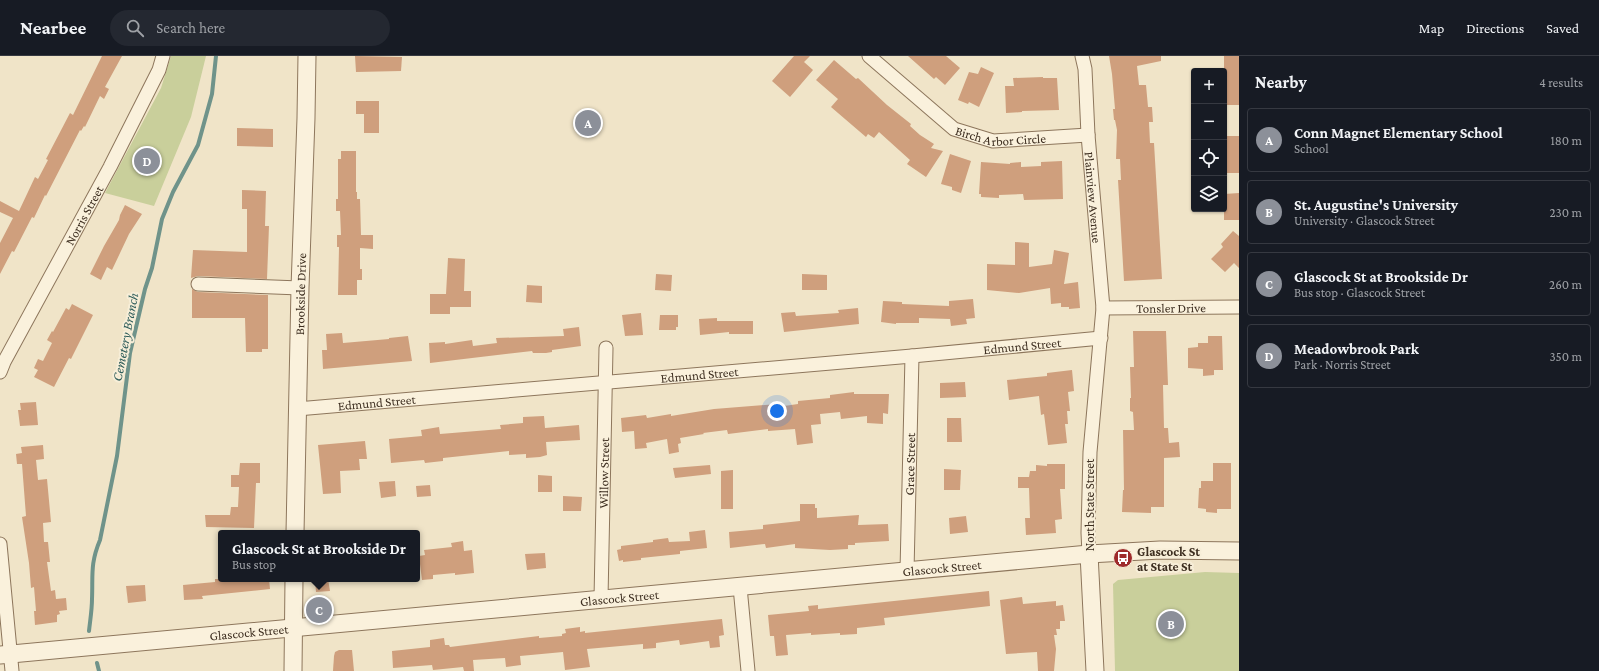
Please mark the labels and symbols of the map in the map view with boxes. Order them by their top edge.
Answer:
pin: A [575,108,601,138]
street label: Birch Arbor Circle [954,123,1047,149]
pin: D [134,146,160,176]
street label: Plainview Avenue [1081,151,1104,244]
street label: Norris Street [62,182,107,248]
street label: Brookside Drive [292,252,309,335]
water label: Cemetery Branch [109,291,141,383]
street label: Tonsler Drive [1136,300,1206,316]
street label: Edmund Street [983,335,1063,357]
street label: Edmund Street [660,364,740,386]
street label: Edmund Street [337,392,417,413]
your location [767,401,787,421]
street label: Grace Street [902,432,918,496]
street label: Willow Street [596,437,612,509]
street label: North State Street [1082,458,1097,551]
place label: Glascock St at State St [1137,544,1200,574]
bus stop icon: Glascock St at State St [1112,547,1134,569]
street label: Glascock Street [902,557,983,579]
street label: Glascock Street [579,587,660,609]
pin: C [306,595,332,625]
pin: B [1158,609,1184,639]
street label: Glascock Street [209,621,290,644]

